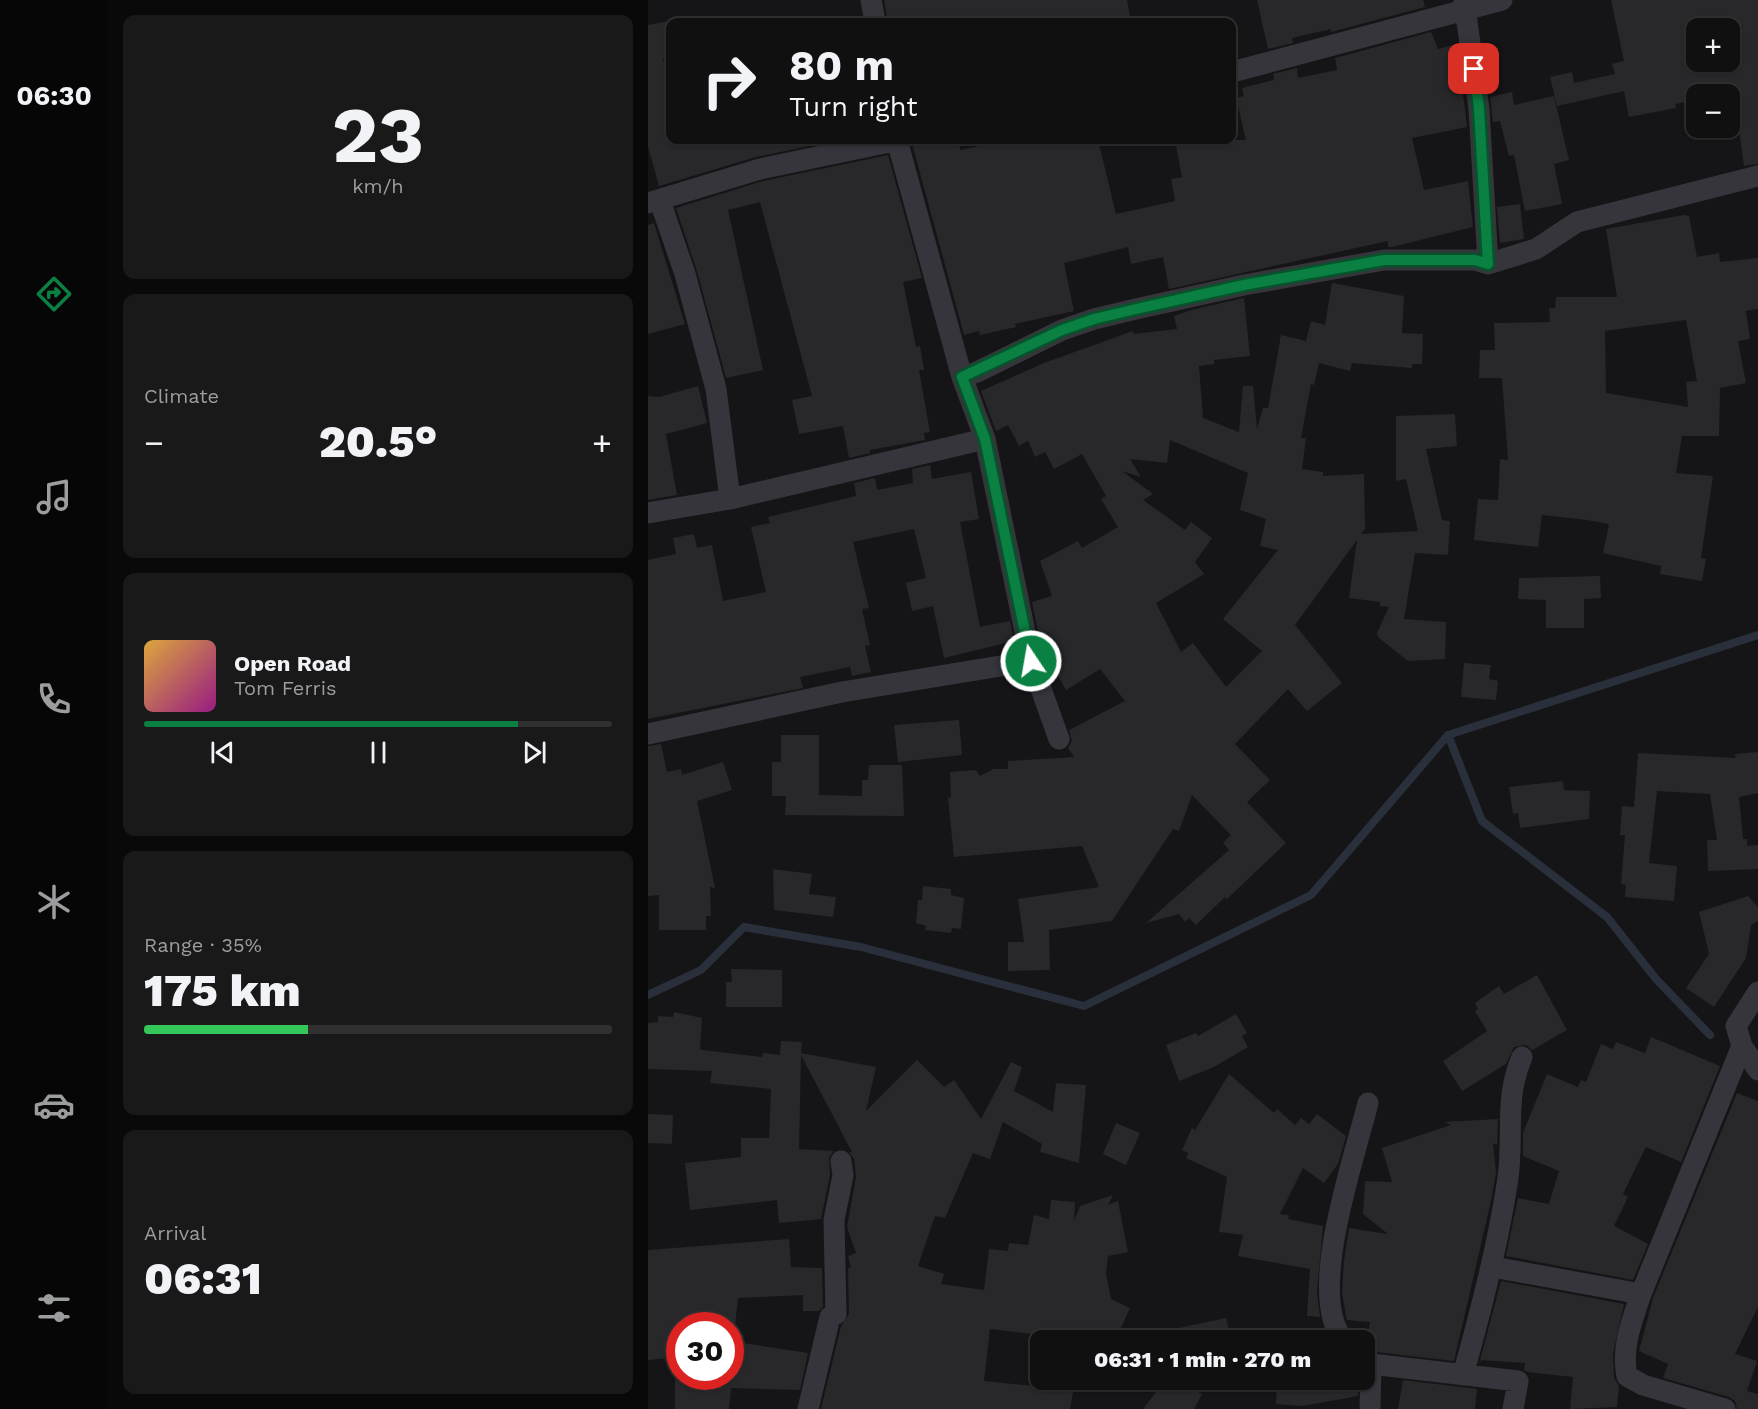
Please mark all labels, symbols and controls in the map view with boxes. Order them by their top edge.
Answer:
map controls [1686,18,1740,138]
button: + [1686,18,1740,72]
text: 80 m [789,41,894,90]
icon: right [690,42,768,120]
pin [1448,43,1499,94]
icon: arrive [1457,52,1490,85]
text: 06:30 [16,80,92,112]
button: − [1686,84,1740,138]
text: 23 [332,89,424,181]
text: Turn right [789,91,918,123]
text: km/h [352,174,404,198]
icon: directions [33,273,75,315]
text: Climate [144,384,219,408]
text: 20.5° [319,415,437,468]
text: − [144,423,164,462]
text: + [592,423,612,462]
icon: music [33,476,75,518]
position arrow [999,629,1063,693]
text: Open Road [234,651,351,676]
text: Tom Ferris [234,676,337,700]
icon: phone [33,678,75,720]
icon: previous [206,736,239,769]
icon: pause [362,736,395,769]
icon: next [518,736,551,769]
icon: climate [33,881,75,923]
text: Range · 35% [144,933,262,957]
text: 175 km [144,964,301,1017]
icon: car [33,1084,75,1126]
text: Arrival [144,1221,206,1245]
text: 06:31 [144,1252,262,1305]
icon: filters [33,1287,75,1329]
speed limit sign: 30 [666,1312,744,1390]
text: 06:31 · 1 min · 270 m [1094,1347,1311,1372]

